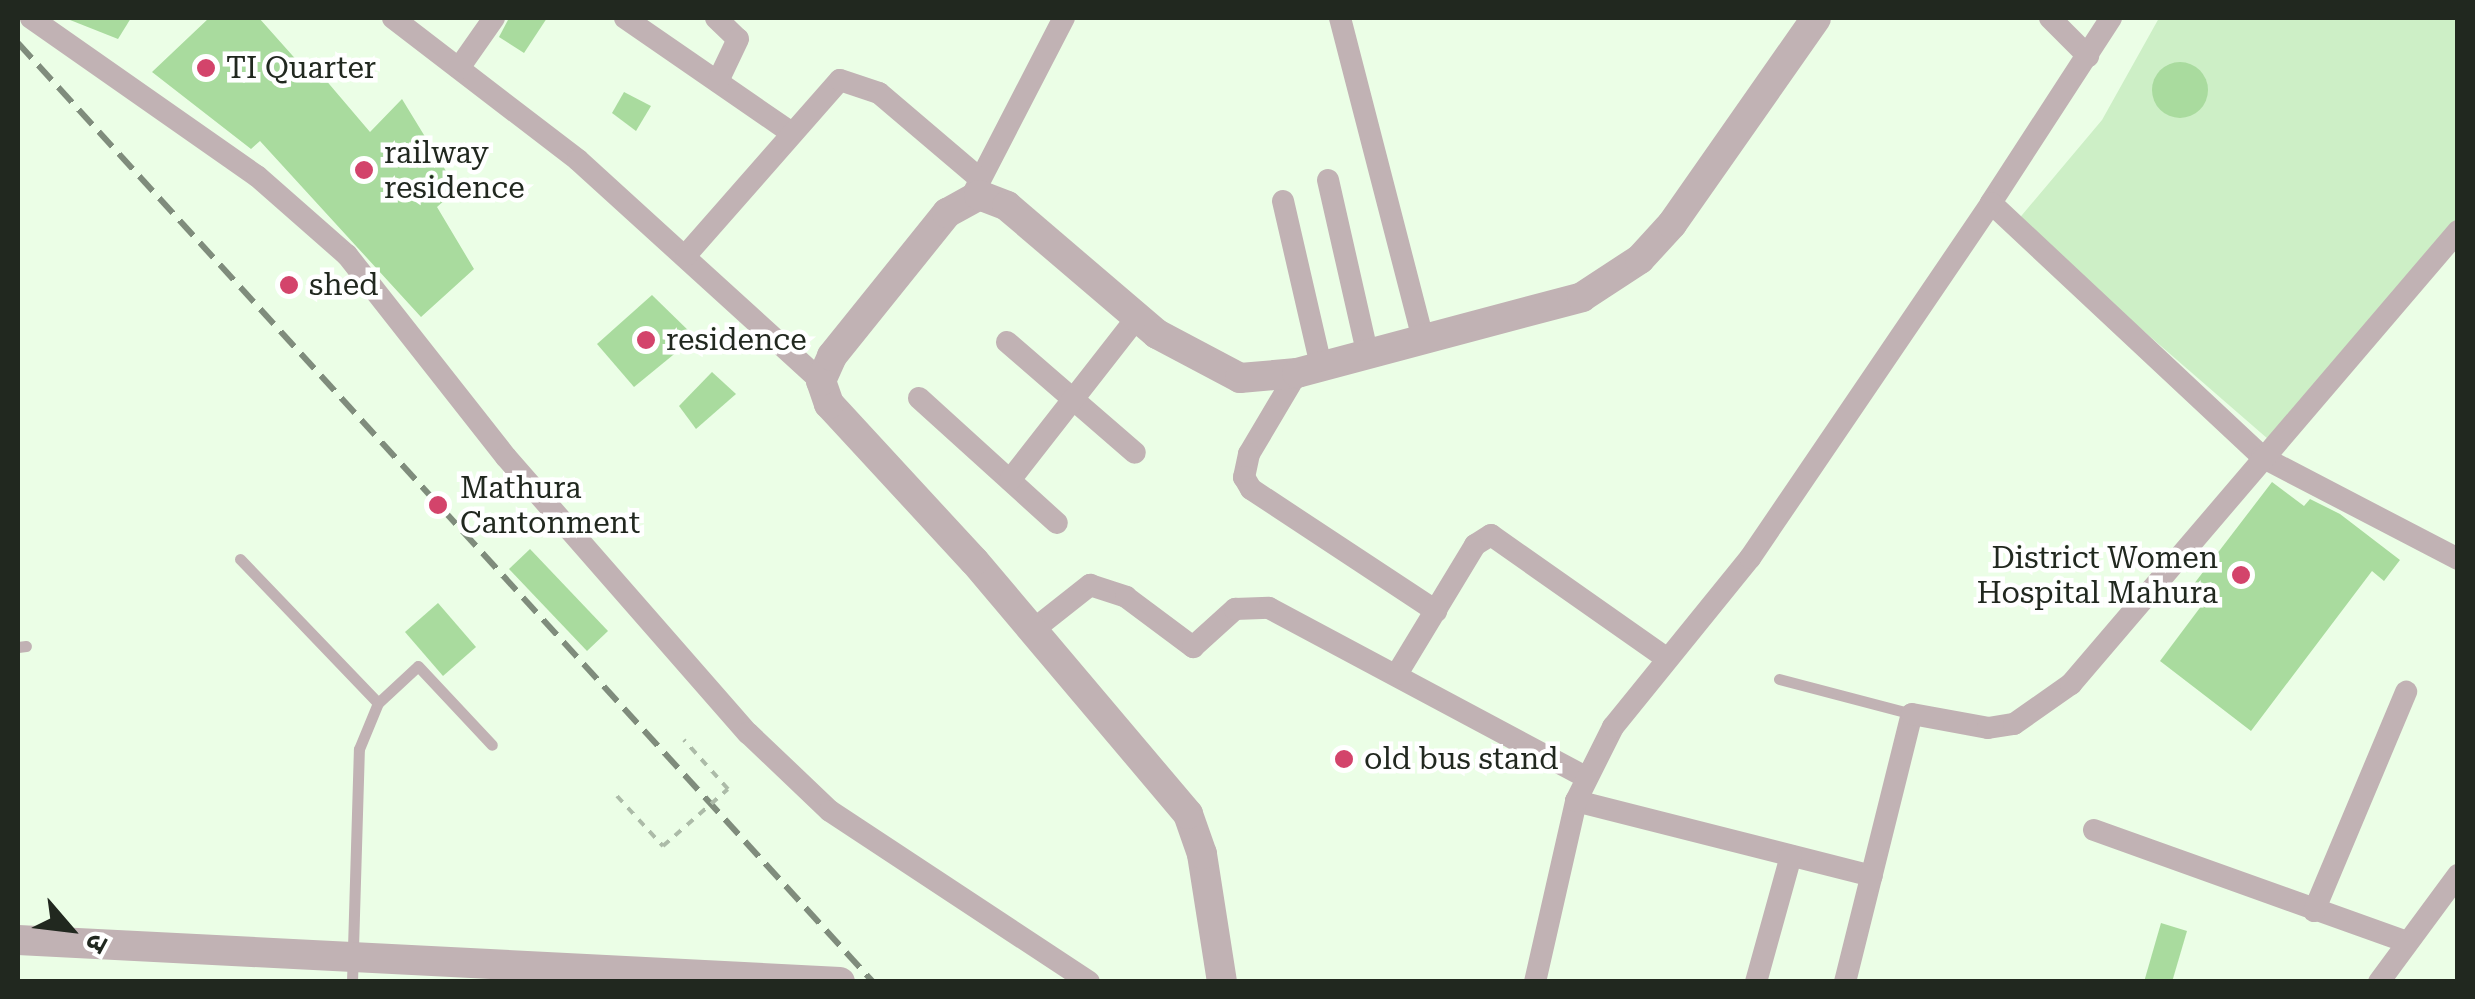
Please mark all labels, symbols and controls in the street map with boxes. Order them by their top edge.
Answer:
place label: TI Quarter [226,50,376,86]
marker: TI Quarter [195,57,217,79]
place label: railway residence [384,135,525,206]
marker: railway residence [353,159,375,181]
place label: shed [309,267,378,303]
marker: shed [278,274,300,296]
place label: residence [666,322,807,358]
marker: residence [635,329,657,351]
place label: Mathura Cantonment [460,470,640,540]
marker: Mathura Cantonment [425,492,451,518]
place label: District Women Hospital Mahura [1977,540,2218,610]
marker: District Women Hospital Mahura [2228,562,2254,588]
place label: old bus stand [1364,741,1559,777]
marker: old bus stand [1333,748,1355,770]
north arrow [20,879,120,979]
text: उ [79,928,115,958]

